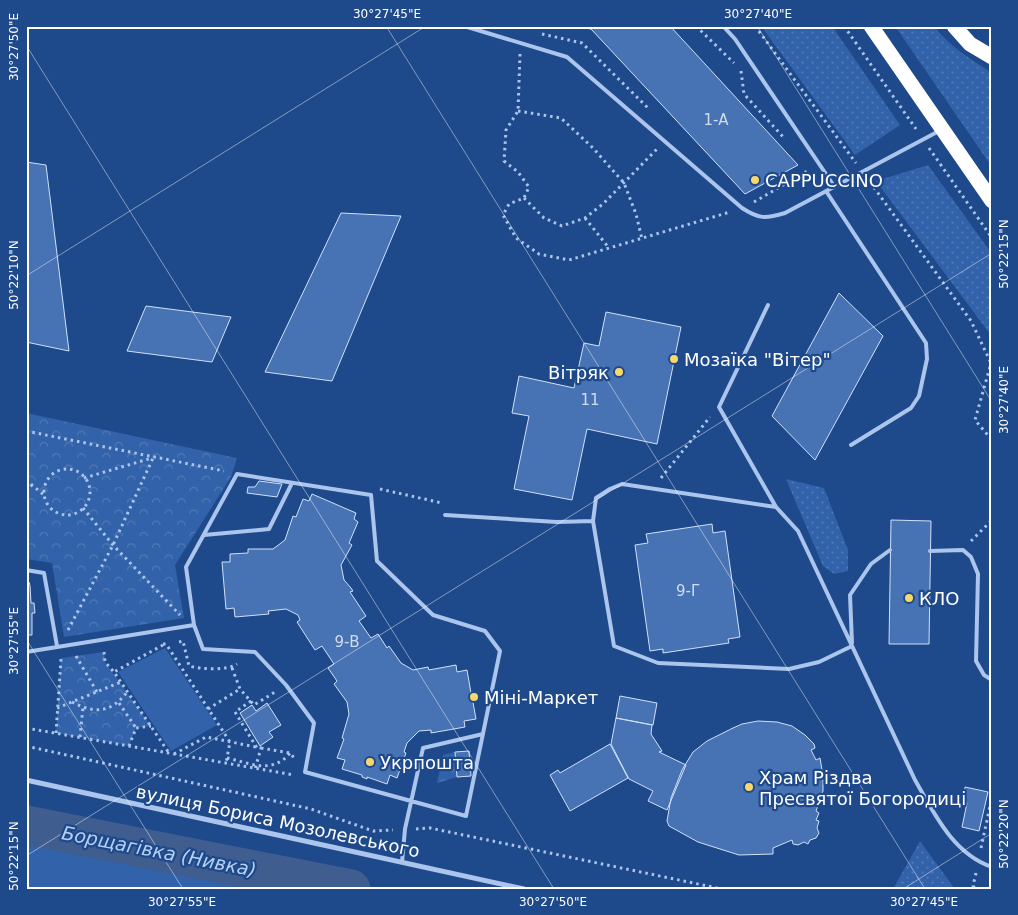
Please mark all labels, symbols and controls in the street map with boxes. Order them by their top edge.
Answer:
text: 30°27'45"E [353,7,421,21]
text: 30°27'40"E [724,7,792,21]
text: 30°27'50"E [7,13,21,81]
house number: 1-А [703,111,729,129]
place label: CAPPUCCINO [765,170,883,191]
marker: CAPPUCCINO [749,174,761,186]
text: 50°22'15"N [997,219,1011,289]
text: 50°22'10"N [7,240,21,310]
place label: Мозаїка "Вітер" [684,349,831,370]
marker: Мозаїка "Вітер" [668,353,680,365]
place label: Вітряк [548,362,609,383]
marker: Вітряк [613,366,625,378]
text: 30°27'40"E [997,366,1011,434]
house number: 11 [580,391,600,409]
house number: 9-Г [676,582,700,600]
place label: КЛО [919,588,959,609]
marker: КЛО [903,592,915,604]
text: 30°27'55"E [7,607,21,675]
house number: 9-В [334,633,360,651]
place label: Міні-Маркет [484,687,598,708]
marker: Міні-Маркет [468,691,480,703]
place label: Укрпошта [380,752,474,773]
marker: Укрпошта [364,756,376,768]
place label: Храм Різдва Пресвятої Богородиці [759,767,966,809]
street label: вулиця Бориса Мозолевського [134,781,422,861]
marker: Храм Різдва Пресвятої Богородиці [743,781,755,793]
text: 50°22'20"N [997,799,1011,869]
text: 50°22'15"N [7,821,21,891]
water label: Борщагівка (Нивка) [60,821,258,881]
text: 30°27'55"E [148,895,216,909]
text: 30°27'50"E [519,895,587,909]
text: 30°27'45"E [890,895,958,909]

